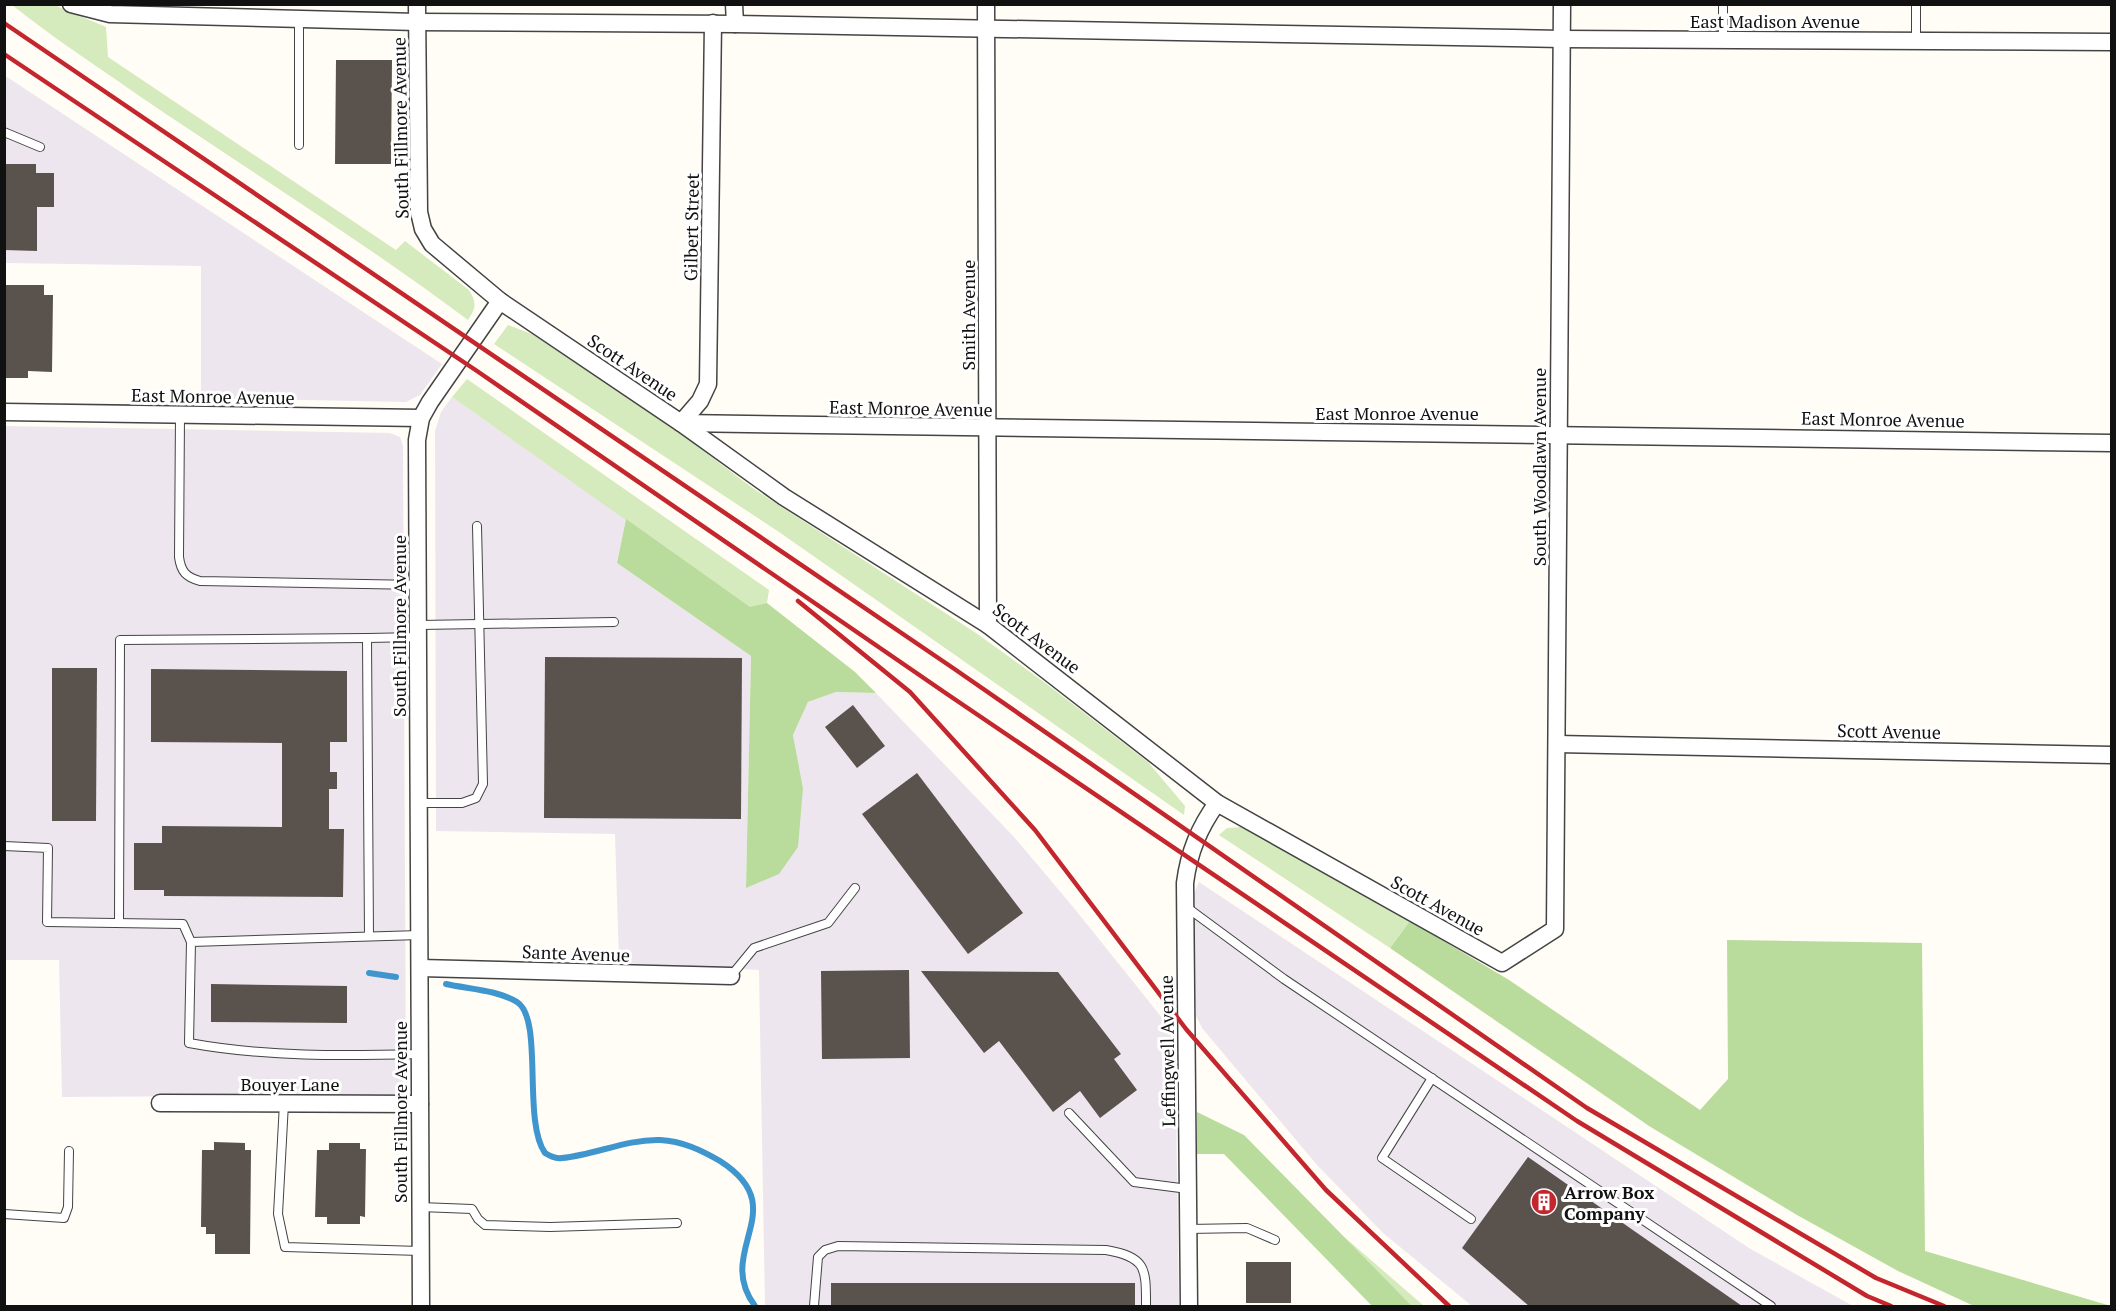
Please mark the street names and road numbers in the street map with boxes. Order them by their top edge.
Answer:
street label: East Madison Avenue [1690,9,1860,33]
street label: South Fillmore Avenue [386,37,414,219]
street label: Gilbert Street [678,172,704,281]
street label: Smith Avenue [956,260,980,370]
street label: Scott Avenue [583,328,683,406]
street label: South Woodlawn Avenue [1527,368,1551,566]
street label: East Monroe Avenue [131,383,295,409]
street label: East Monroe Avenue [829,395,993,421]
street label: East Monroe Avenue [1315,401,1479,425]
street label: East Monroe Avenue [1801,406,1965,432]
street label: South Fillmore Avenue [387,535,411,717]
street label: Scott Avenue [988,597,1086,679]
street label: Scott Avenue [1837,718,1941,744]
street label: Scott Avenue [1387,869,1489,941]
street label: Sante Avenue [522,939,630,967]
street label: Leffingwell Avenue [1154,975,1180,1127]
street label: South Fillmore Avenue [388,1021,412,1203]
street label: Bouyer Lane [240,1072,340,1096]

